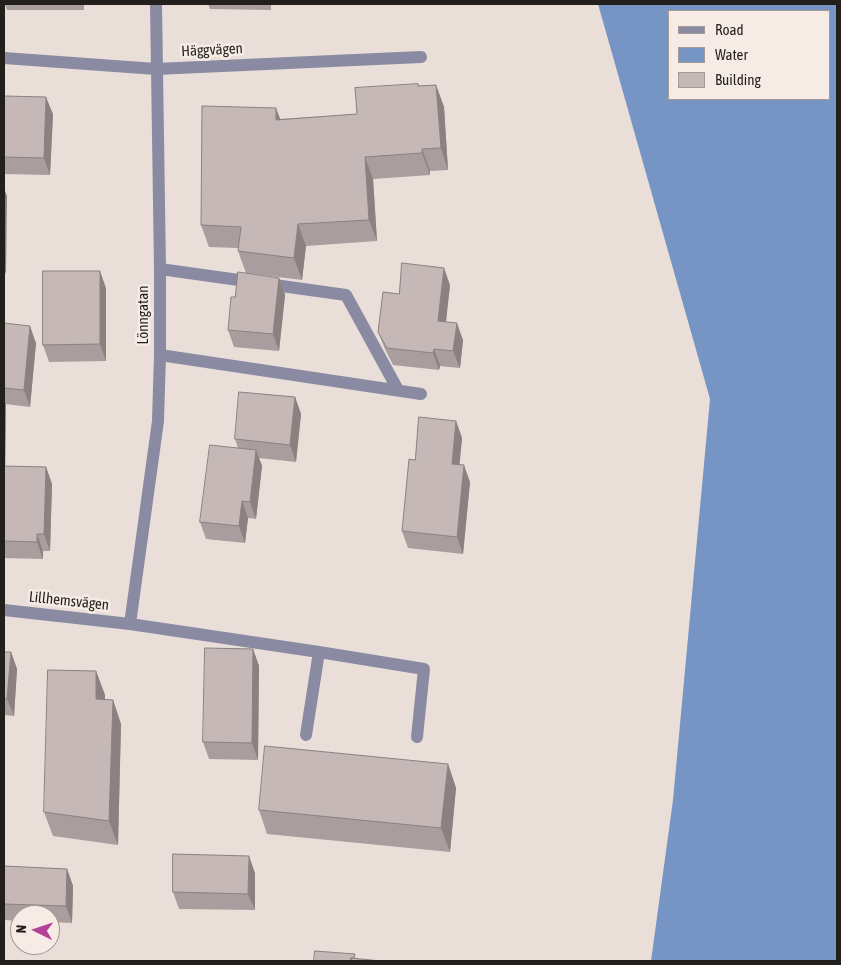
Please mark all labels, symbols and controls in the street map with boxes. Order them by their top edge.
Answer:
legend [668,10,831,100]
text: Road [715,21,744,38]
street label: Häggvägen [181,39,243,61]
text: Water [715,46,748,63]
text: Building [715,71,761,88]
street label: Lönngatan [134,285,152,345]
street label: Lillhemsvägen [28,588,110,614]
north arrow [10,905,60,955]
text: N [13,924,29,934]

